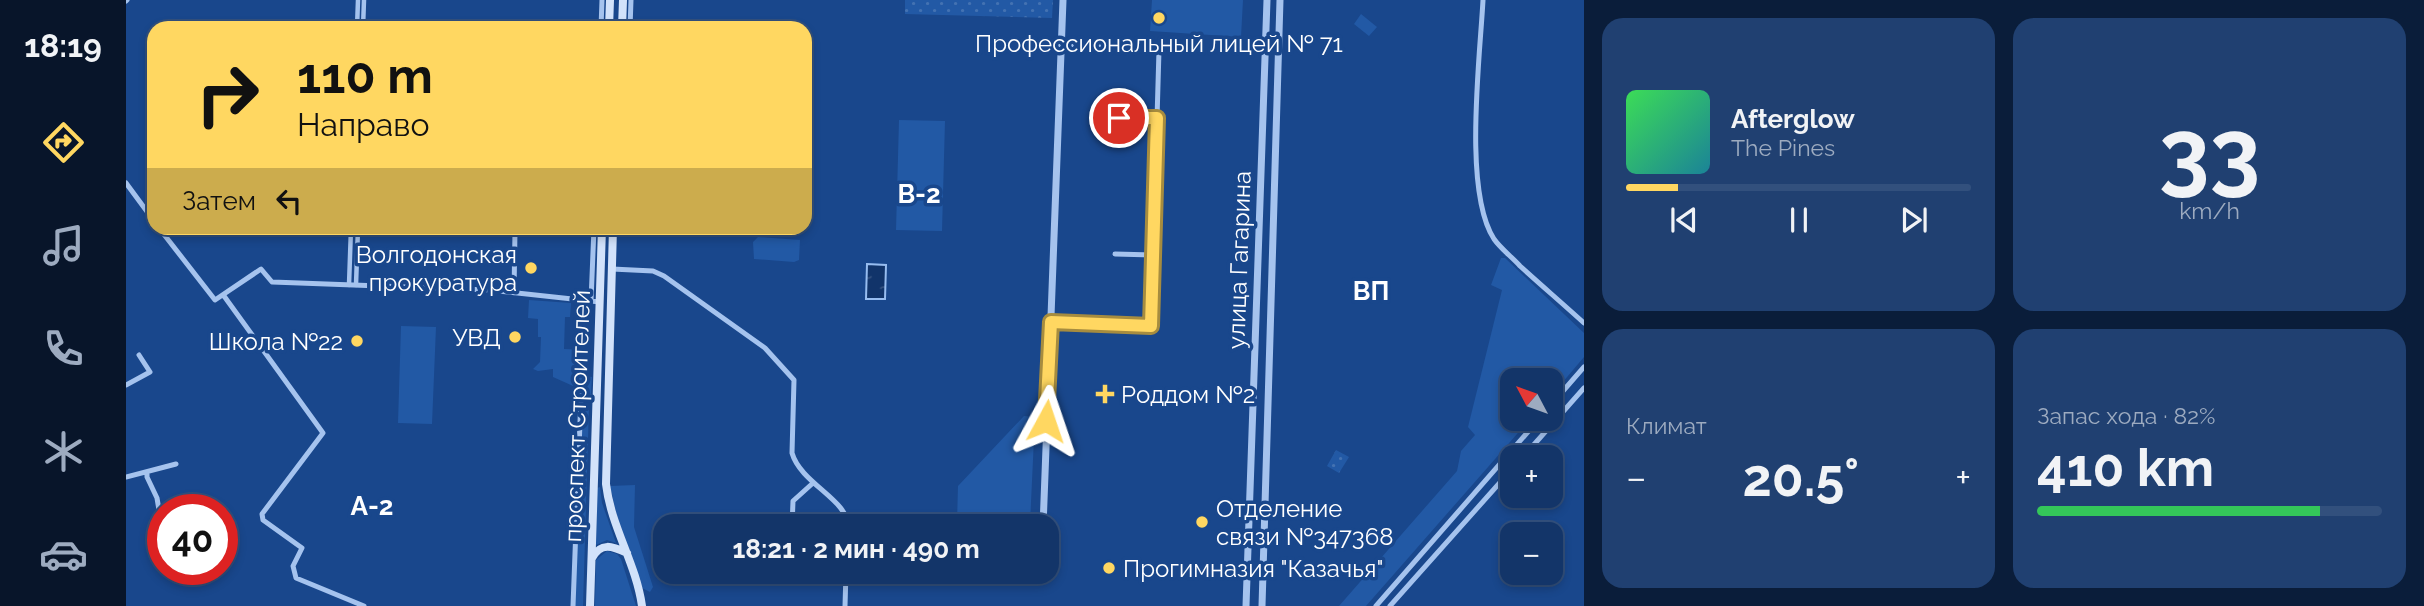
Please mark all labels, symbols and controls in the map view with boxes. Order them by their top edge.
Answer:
marker: Профессиональный лицей № 71 [1151,10,1167,26]
text: 18:19 [24,27,102,64]
place label: Профессиональный лицей № 71 [975,29,1343,58]
text: 110 m [297,47,433,104]
icon: right [182,49,273,140]
pin [1089,88,1149,148]
text: 33 [2159,98,2260,205]
icon: arrive [1100,99,1138,137]
text: Afterglow [1731,104,1855,134]
text: Направо [297,106,429,143]
icon: directions [39,118,88,167]
text: The Pines [1731,134,1835,161]
street label: улица Гагарина [1221,170,1257,350]
district label: В-2 [897,179,941,209]
icon: left [270,182,308,220]
text: Затем [182,186,256,216]
text: km/h [2179,197,2240,224]
icon: previous [1665,201,1703,239]
icon: pause [1780,201,1818,239]
icon: next [1895,201,1933,239]
icon: music [39,221,88,270]
place label: Волгодонская прокуратура [356,240,517,297]
marker: Волгодонская прокуратура [523,260,539,276]
district label: ВП [1353,276,1389,306]
street label: проспект Строителей [558,289,596,543]
place label: УВД [453,323,501,352]
icon: phone [39,324,88,373]
place label: Школа №22 [209,327,343,356]
marker: УВД [507,329,523,345]
marker: Школа №22 [349,333,365,349]
north arrow [1500,368,1563,430]
map controls [1500,368,1563,585]
place label: Роддом №2 [1121,380,1255,409]
position arrow [1009,384,1083,458]
marker: Роддом №2 [1095,384,1115,404]
text: Запас хода · 82% [2037,402,2215,429]
text: Климат [1626,412,1707,439]
icon: climate [39,427,88,476]
text: 410 km [2037,437,2214,498]
button: + [1500,445,1563,508]
text: 20.5° [1743,447,1859,508]
text: − [1626,455,1646,500]
text: + [1955,455,1971,500]
district label: А-2 [350,491,394,521]
speed limit sign: 40 [147,494,238,585]
place label: Отделение связи №347368 [1216,494,1393,551]
marker: Отделение связи №347368 [1194,514,1210,530]
button: − [1500,522,1563,585]
icon: car [39,530,88,579]
text: 18:21 · 2 мин · 490 m [732,534,980,564]
place label: Прогимназия "Казачья" [1123,554,1383,583]
marker: Прогимназия "Казачья" [1101,560,1117,576]

